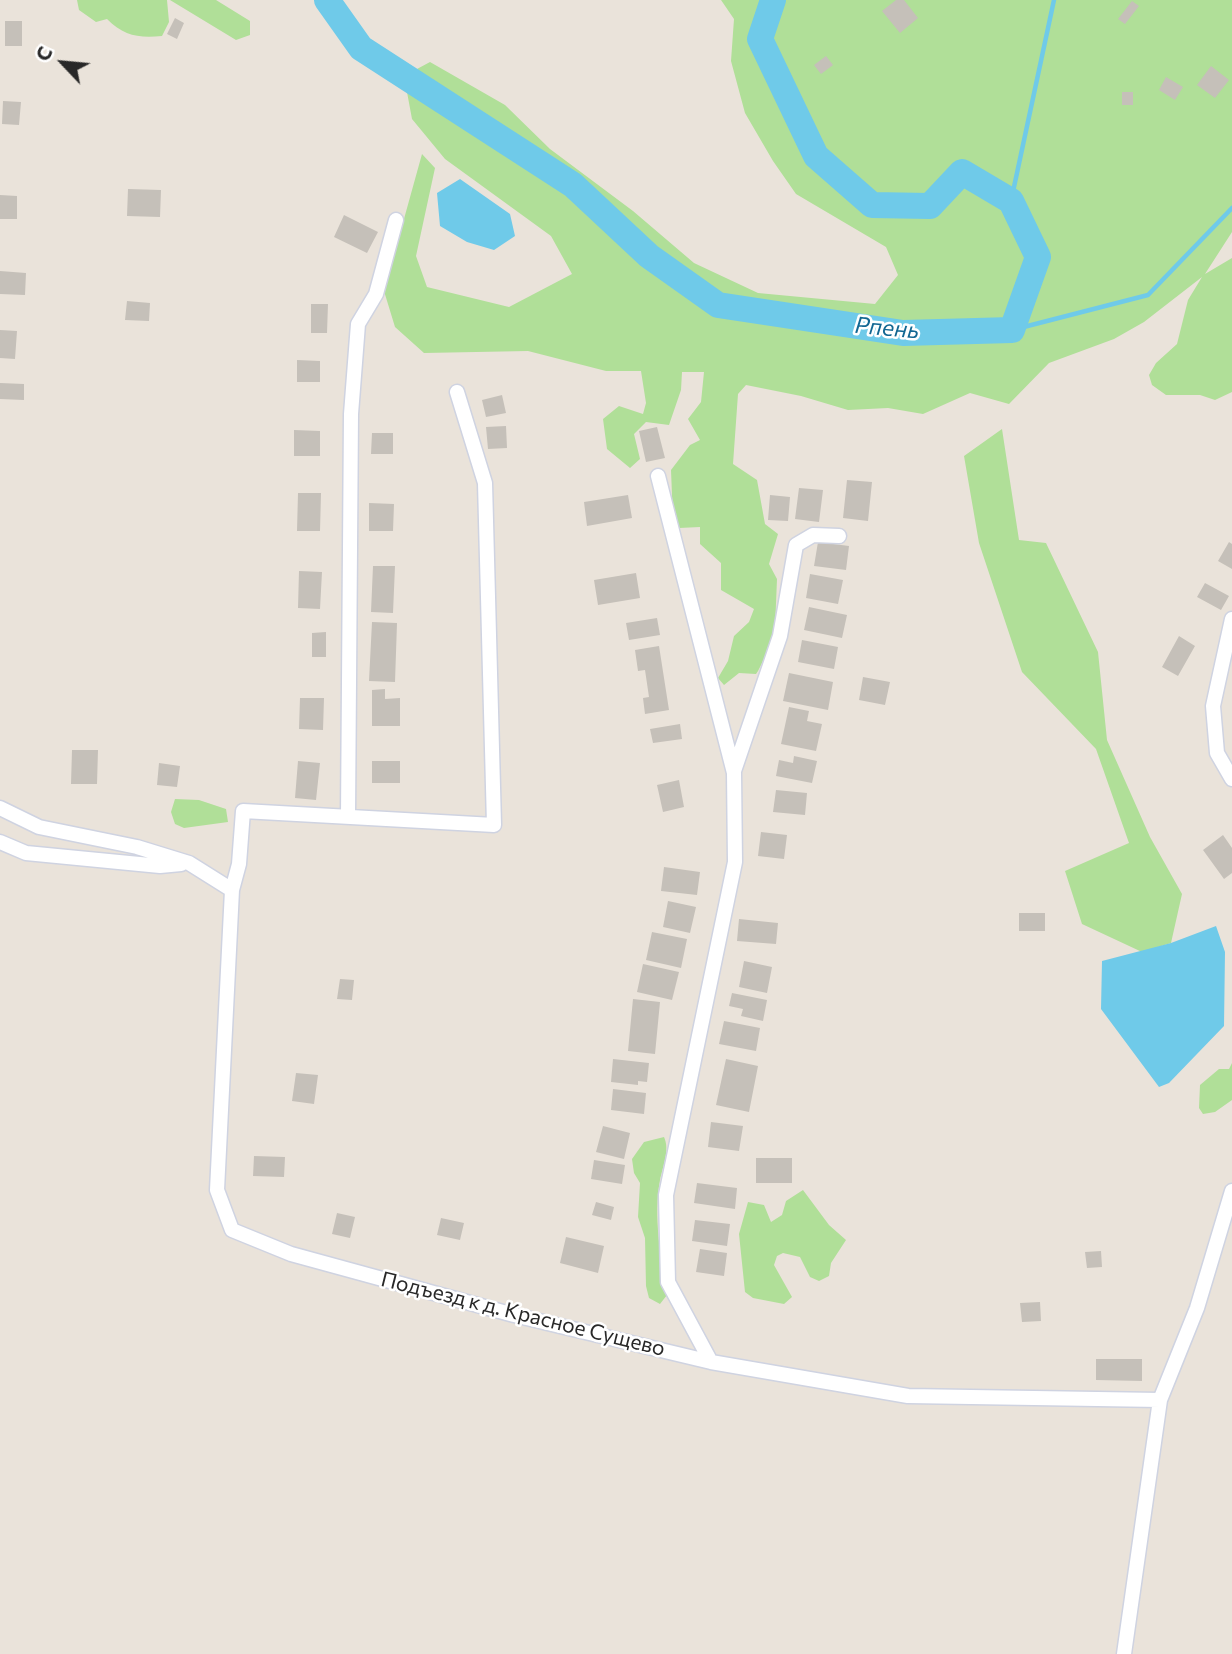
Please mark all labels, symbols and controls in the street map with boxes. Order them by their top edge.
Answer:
north arrow [28,28,98,98]
text: С [30,43,57,64]
water label: Рпень [854,311,920,345]
street label: Подъезд к д. Красное Сущево [378,1266,668,1362]

